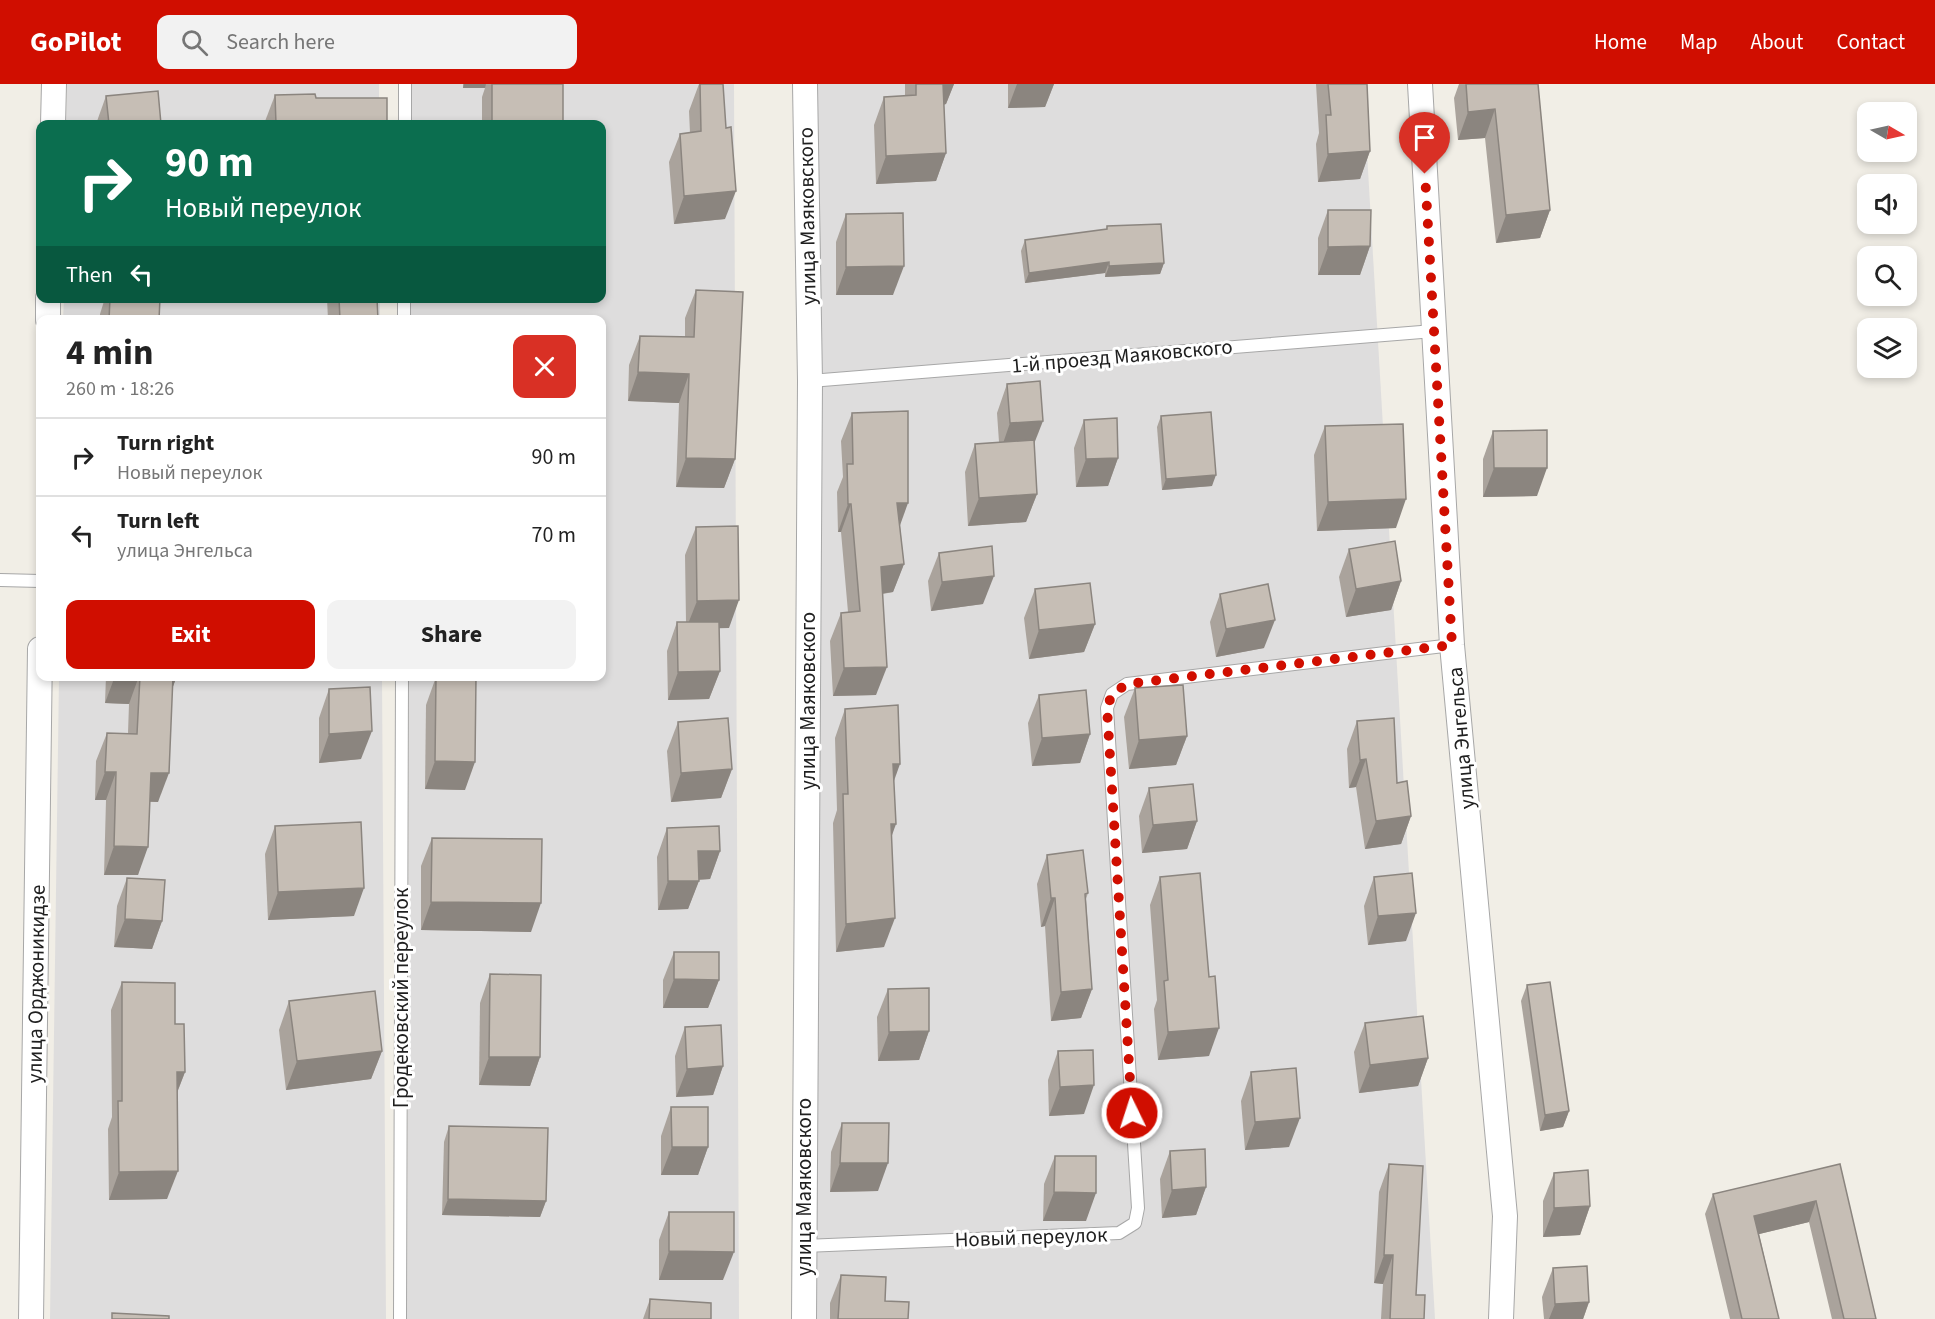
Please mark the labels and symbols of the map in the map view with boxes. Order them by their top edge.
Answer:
north arrow [1857,102,1917,162]
pin [1399,112,1450,174]
street label: улица Маяковского [790,127,824,305]
street label: 1-й проезд Маяковского [1010,331,1234,381]
street label: улица Маяковского [793,612,823,790]
street label: улица Энгельса [1440,666,1482,810]
street label: улица Орджоникидзе [19,884,53,1084]
street label: Гродековский переулок [386,887,416,1108]
position arrow [1100,1081,1164,1145]
street label: улица Маяковского [789,1098,819,1276]
street label: Новый переулок [954,1219,1108,1255]

